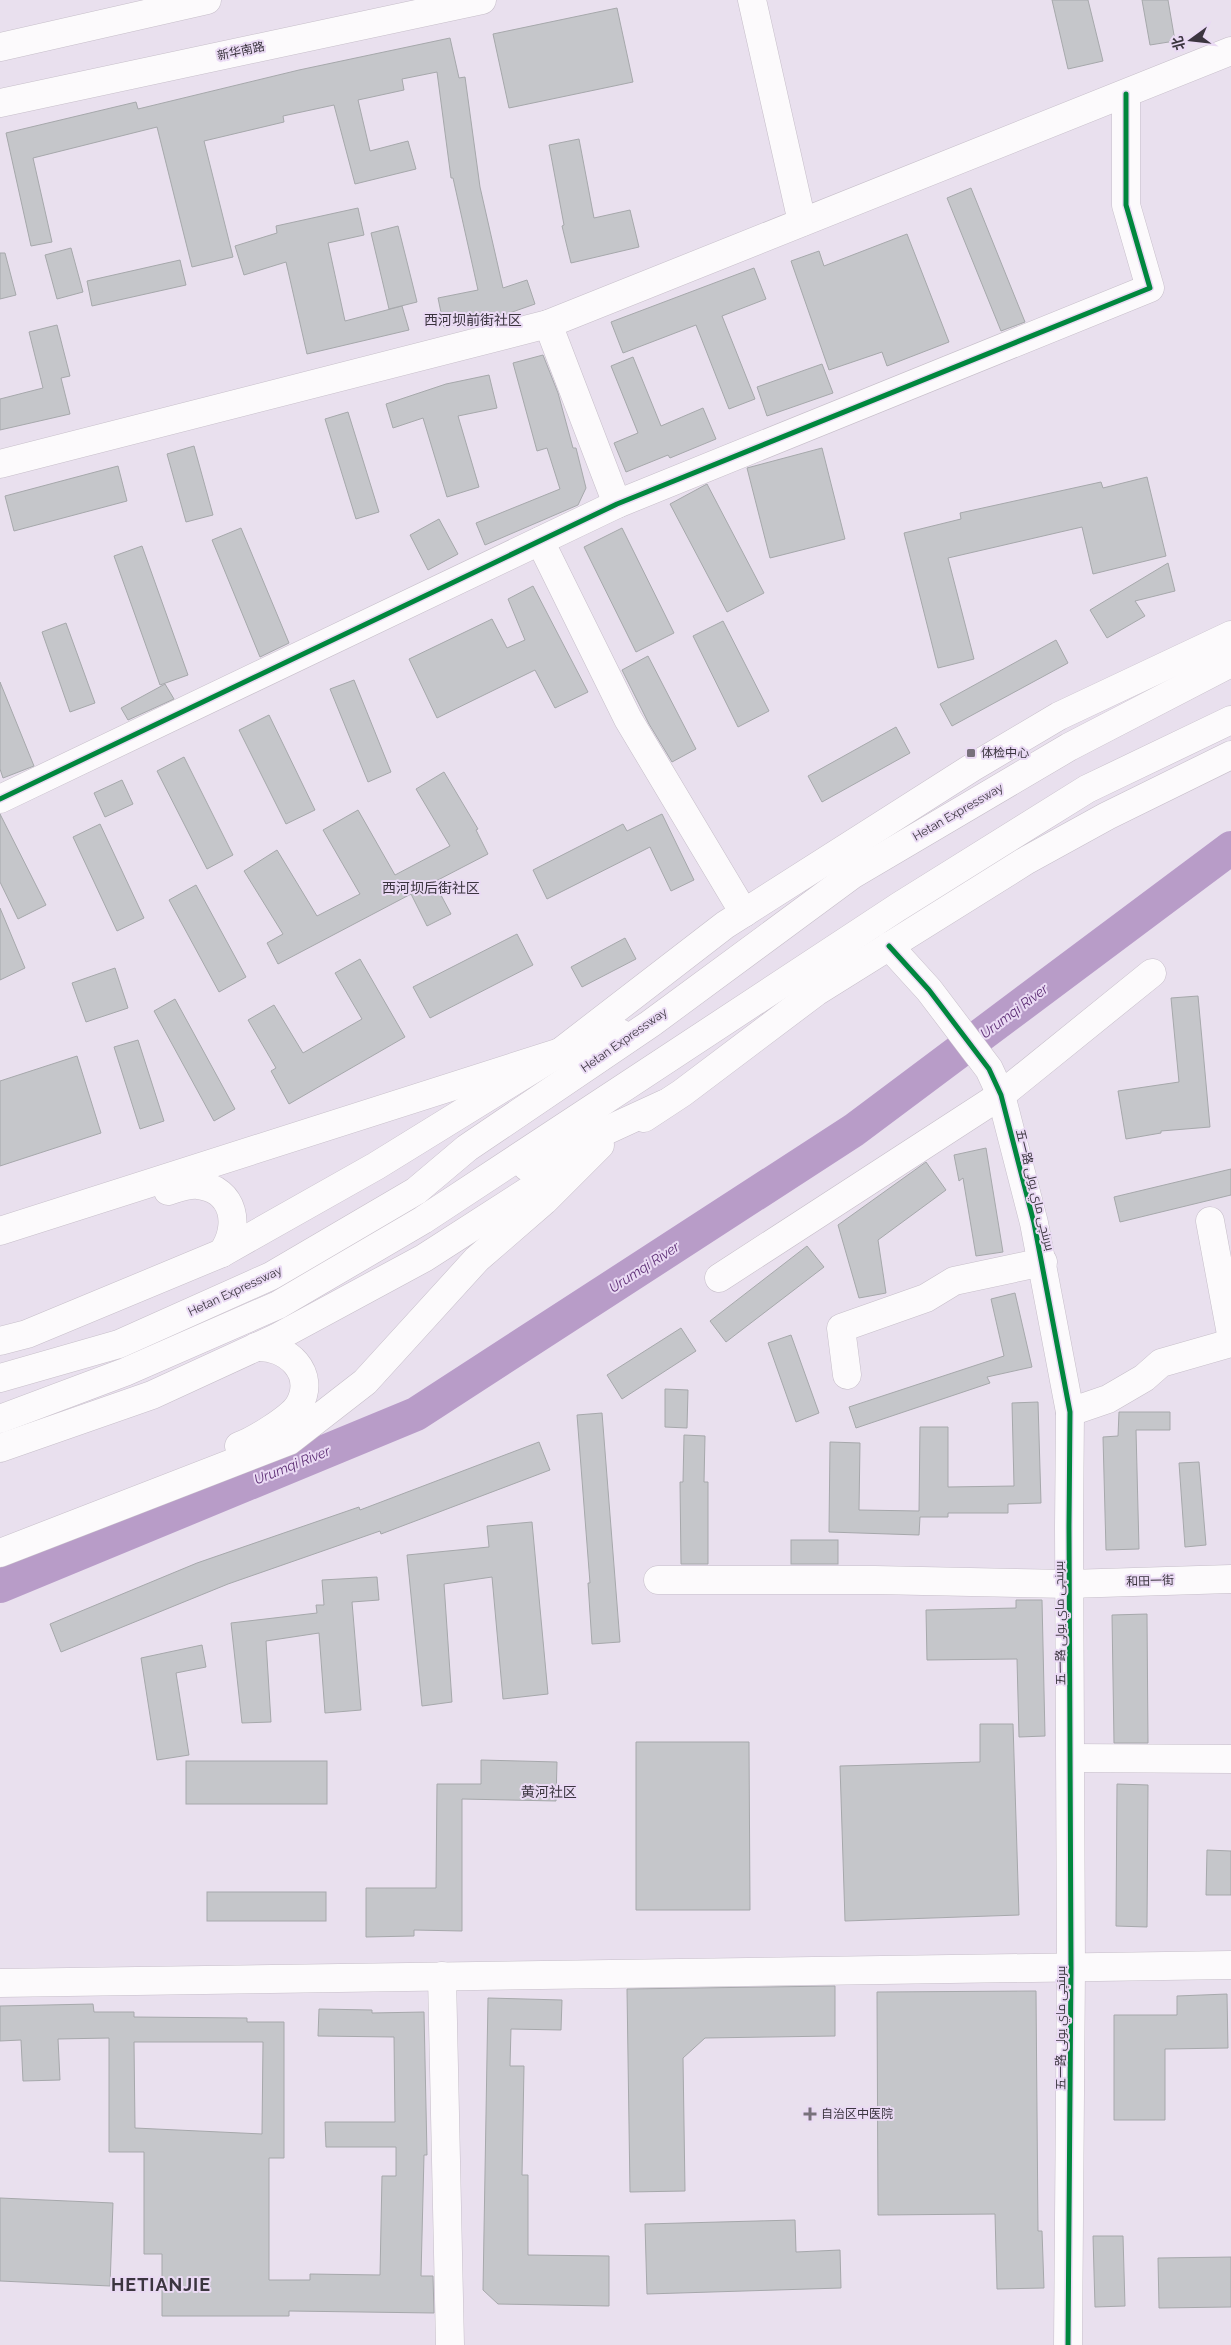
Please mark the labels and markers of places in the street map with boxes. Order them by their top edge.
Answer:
place label: 体检中心 [981,746,1029,760]
marker: 体检中心 [965,747,977,759]
marker: 自治区中医院 [803,2107,817,2121]
place label: 自治区中医院 [821,2107,893,2121]

